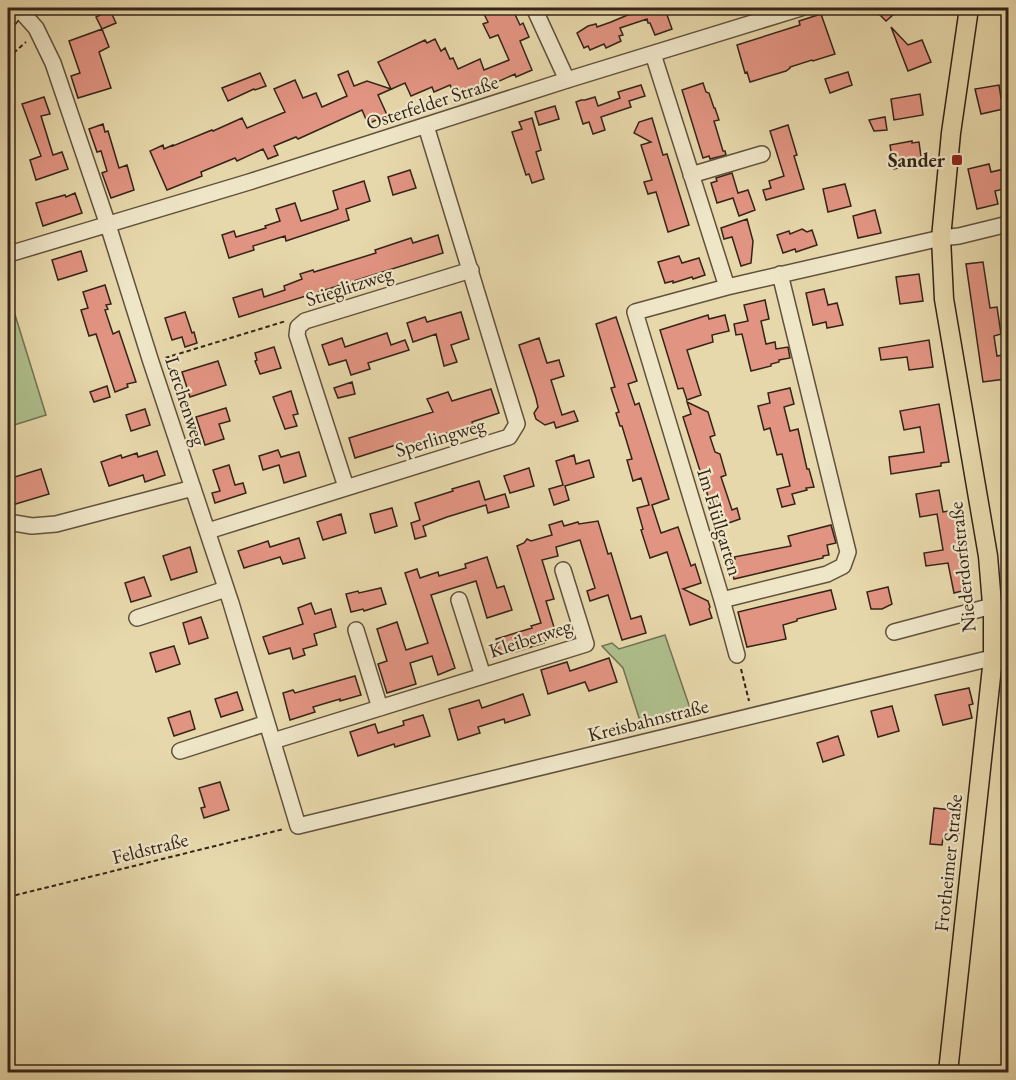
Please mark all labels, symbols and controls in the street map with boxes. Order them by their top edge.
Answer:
street label: Osterfelder Straße [363,68,502,136]
place label: Sander [888,147,946,173]
marker: Sander [950,153,964,167]
street label: Stieglitzweg [302,260,396,312]
street label: Lerchenweg [159,353,213,449]
street label: Sperlingweg [392,411,488,463]
street label: Im Hüllgarten [691,465,749,579]
street label: Niederdorfstraße [942,500,982,634]
street label: Kleiberweg [485,612,575,664]
street label: Kreisbahnstraße [585,692,711,748]
street label: Frotheimer Straße [928,793,968,933]
street label: Feldstraße [109,826,191,870]

